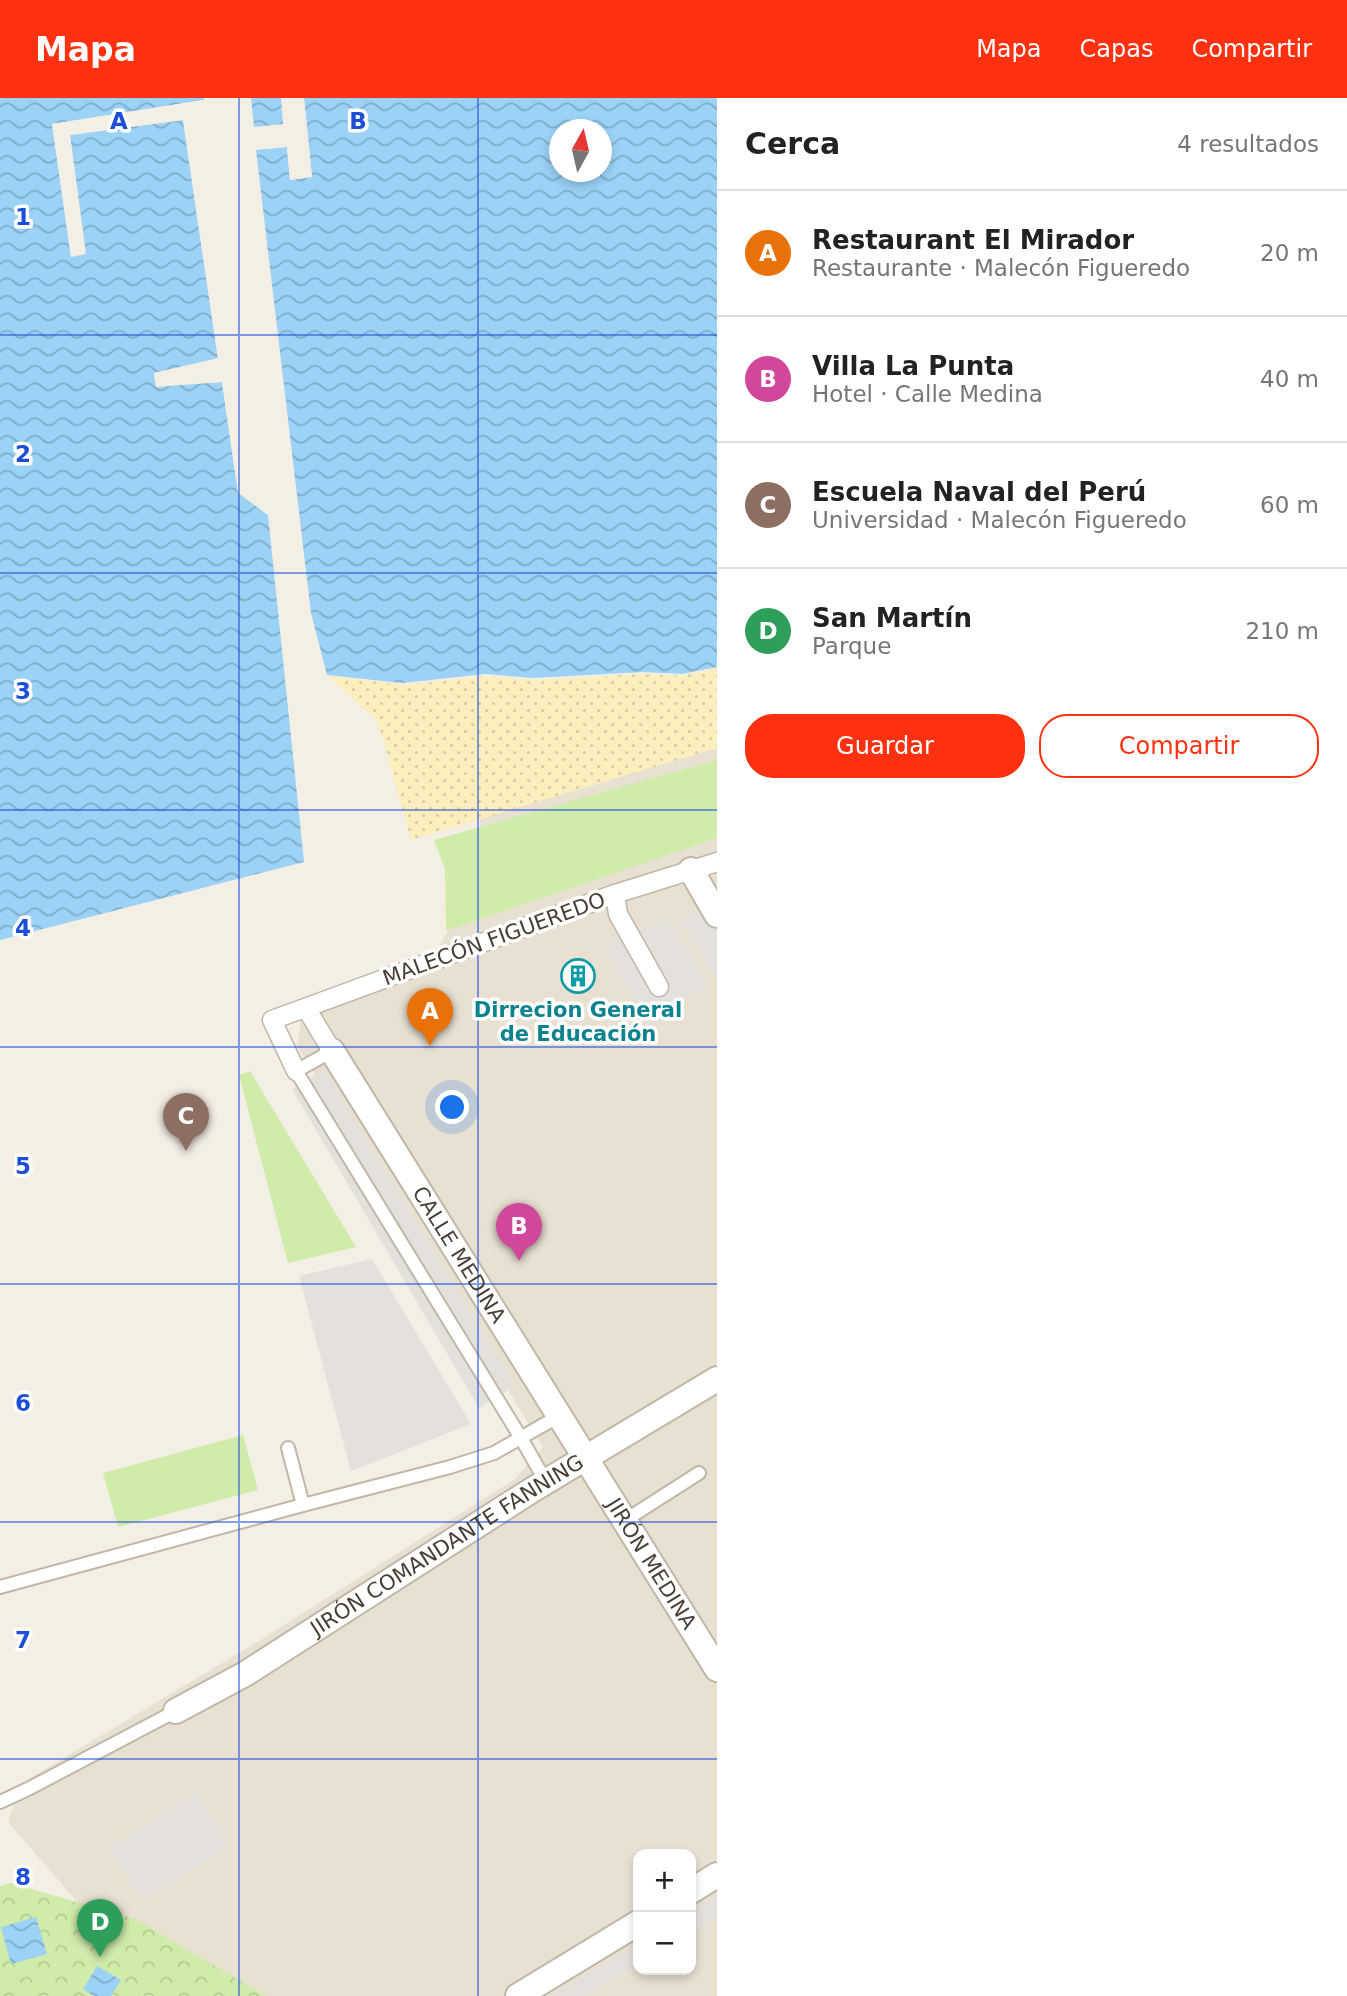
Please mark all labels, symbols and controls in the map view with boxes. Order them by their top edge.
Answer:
text: Mapa [35,30,136,69]
text: Mapa [976,35,1042,63]
text: Capas [1080,35,1153,63]
text: Compartir [1191,35,1312,63]
text: A [110,108,128,134]
text: B [349,108,367,134]
north arrow [549,119,612,182]
text: Cerca [745,126,840,161]
text: 4 resultados [1177,131,1319,157]
text: 1 [15,204,31,230]
text: Restaurant El Mirador [812,225,1134,255]
text: A [759,240,777,266]
text: 20 m [1260,240,1319,266]
text: Restaurante · Malecón Figueredo [812,255,1190,281]
text: Villa La Punta [812,351,1014,381]
text: B [759,366,777,392]
text: 40 m [1260,366,1319,392]
text: Hotel · Calle Medina [812,381,1043,407]
text: 2 [15,441,31,467]
text: Escuela Naval del Perú [812,477,1146,507]
text: C [760,492,776,518]
text: 60 m [1260,492,1319,518]
text: Universidad · Malecón Figueredo [812,507,1187,533]
text: San Martín [812,603,972,633]
text: D [758,618,778,644]
text: 210 m [1245,618,1319,644]
text: Parque [812,633,891,659]
text: 3 [15,678,31,704]
button: Guardar [745,714,1025,778]
button: Compartir [1039,714,1319,778]
street label: MALECÓN FIGUEREDO [379,887,608,990]
text: 4 [15,915,31,941]
building icon: Dirrecion General de Educación [559,957,597,995]
pin: A [407,988,453,1046]
place label: Dirrecion General de Educación [474,998,682,1046]
your location [435,1090,469,1124]
pin: C [163,1093,209,1151]
text: 5 [15,1153,31,1179]
street label: CALLE MEDINA [407,1182,511,1328]
pin: B [496,1203,542,1261]
text: 6 [15,1390,31,1416]
street label: JIRÓN COMANDANTE FANNING [305,1450,588,1642]
street label: JIRÓN MEDINA [601,1492,701,1634]
text: 7 [15,1627,31,1653]
map controls [633,1849,696,1975]
button: + [633,1849,696,1912]
text: 8 [15,1864,31,1890]
pin: D [77,1899,123,1957]
button: − [633,1912,696,1975]

